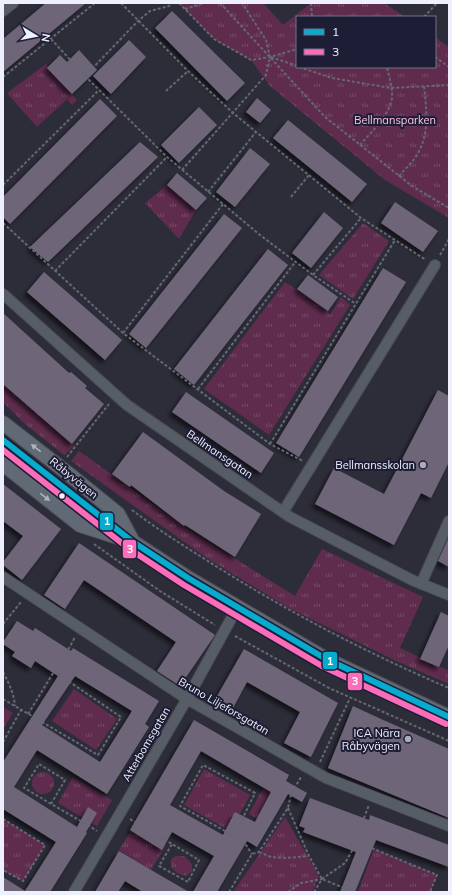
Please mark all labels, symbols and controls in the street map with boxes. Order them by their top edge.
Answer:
north arrow [16,16,56,56]
legend [296,16,436,68]
text: 1 [332,24,339,39]
text: N [38,32,53,43]
text: 3 [332,44,339,59]
park label: Bellmansparken [354,113,436,127]
street label: Bellmansgatan [184,427,256,481]
one-way arrow [31,444,42,452]
street label: Råbyvägen [47,454,101,502]
place label: Bellmansskolan [335,458,415,472]
marker: Bellmansskolan [418,460,428,470]
unlabelled marker [57,491,67,501]
one-way arrow [39,493,50,501]
line badge: 1 [99,512,114,531]
text: 1 [104,514,111,528]
line badge: 3 [122,539,137,559]
text: 3 [127,542,134,556]
line badge: 1 [322,651,338,670]
text: 1 [327,654,334,668]
line badge: 3 [347,672,363,691]
street label: Bruno Liljeforsgatan [176,674,272,738]
text: 3 [352,674,359,688]
street label: Atterbomsgatan [119,704,173,784]
place label: ICA Nära Råbyvägen [342,726,400,753]
marker: ICA Nära Råbyvägen [403,734,413,744]

